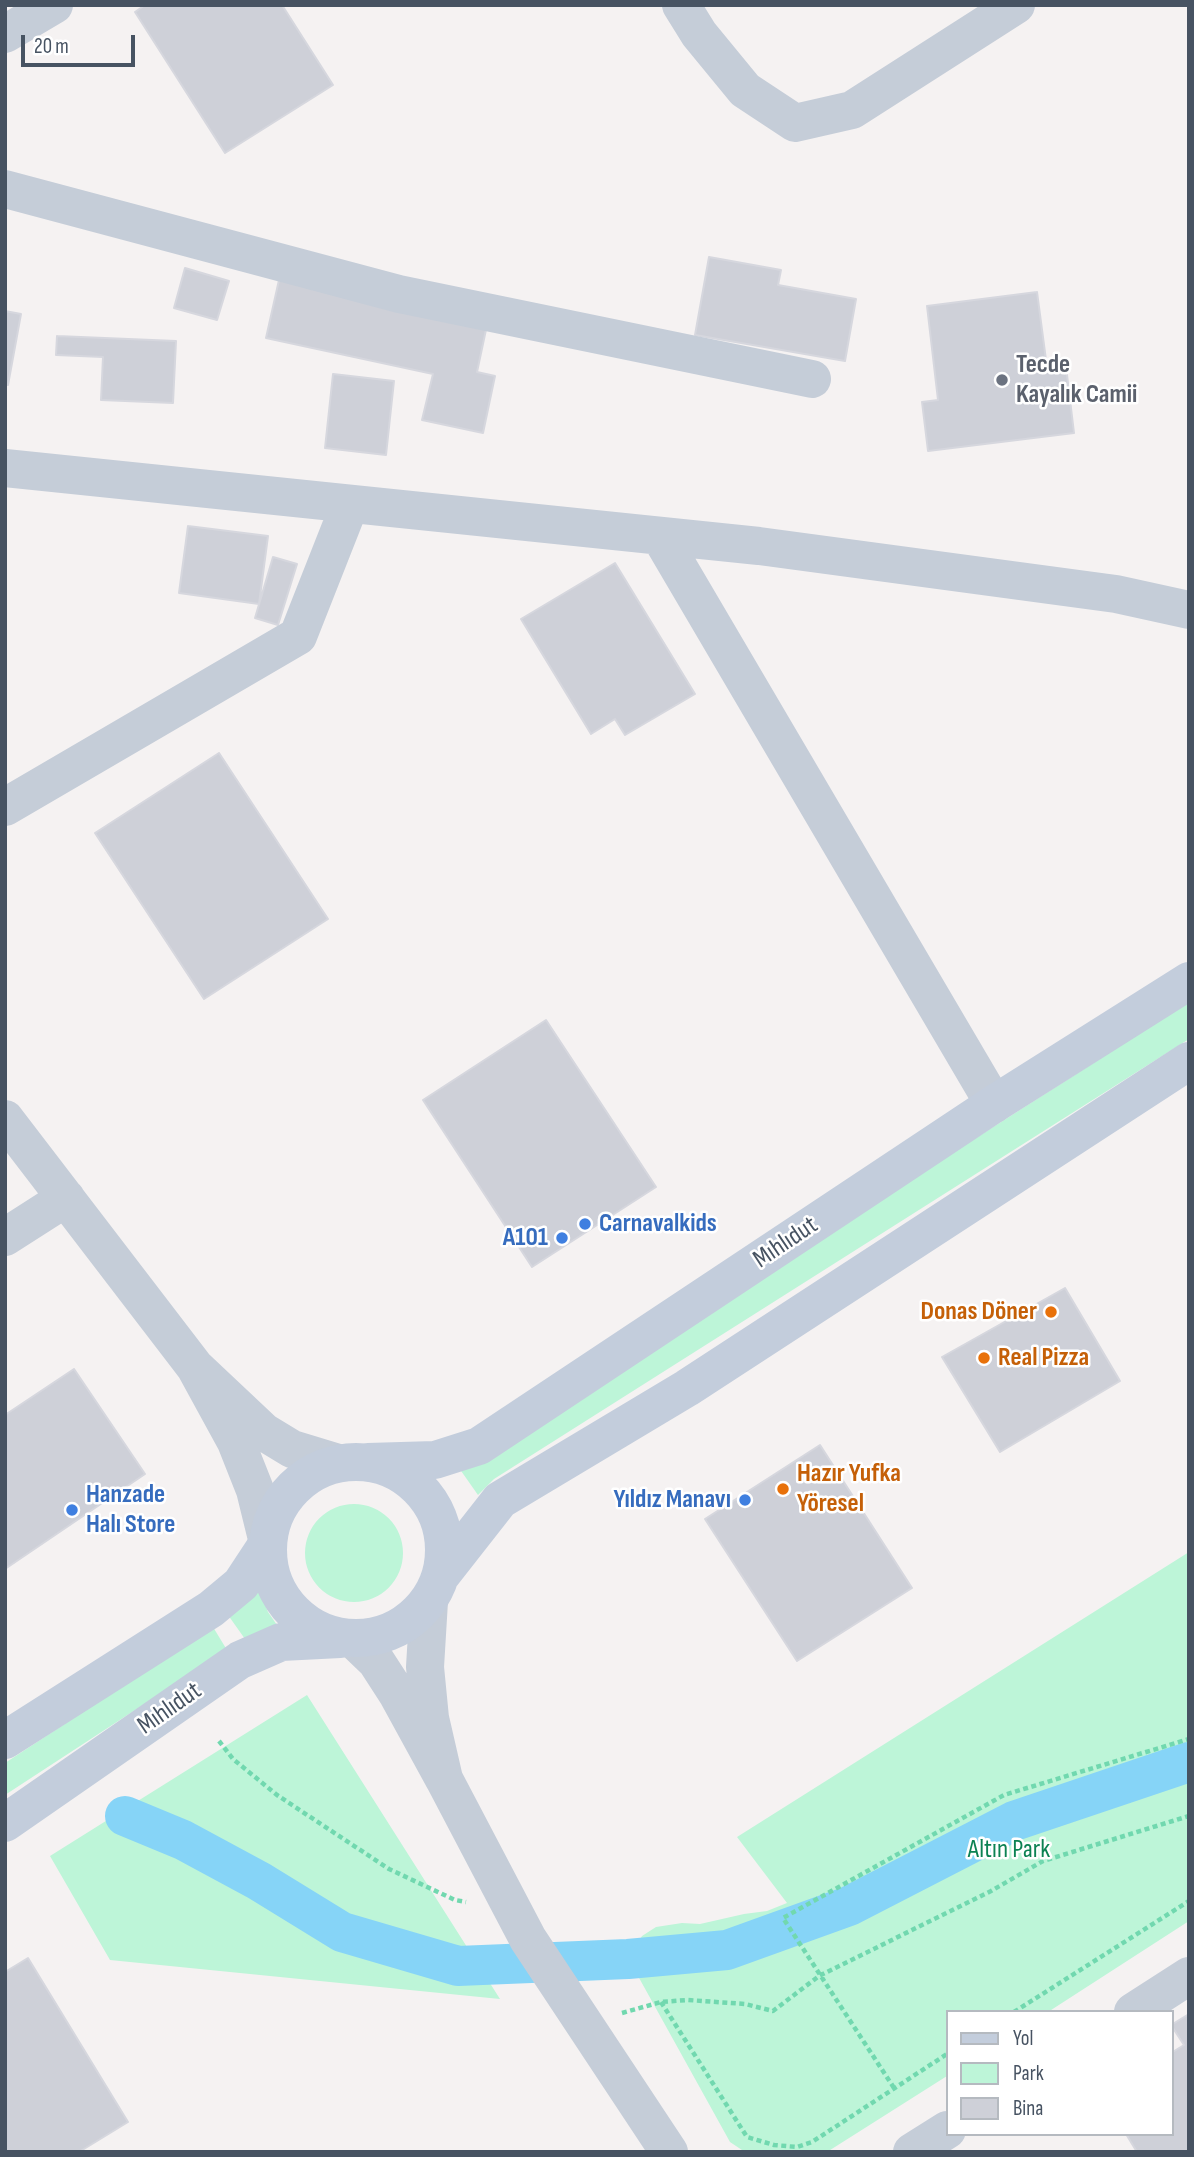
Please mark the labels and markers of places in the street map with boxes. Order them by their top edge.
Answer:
place label: Tecde Kayalık Camii [1016,349,1137,410]
marker: Tecde Kayalık Camii [994,372,1010,388]
place label: Carnavalkids [599,1208,717,1240]
marker: Carnavalkids [577,1216,593,1232]
place label: A101 [503,1222,548,1254]
marker: A101 [554,1230,570,1246]
place label: Donas Döner [920,1296,1037,1328]
marker: Donas Döner [1043,1304,1059,1320]
place label: Real Pizza [998,1342,1089,1374]
marker: Real Pizza [976,1350,992,1366]
place label: Hazır Yufka Yöresel [797,1458,901,1520]
place label: Hanzade Halı Store [86,1479,175,1540]
marker: Hazır Yufka Yöresel [775,1481,791,1497]
place label: Yıldız Manavı [614,1484,731,1516]
marker: Yıldız Manavı [737,1492,753,1508]
marker: Hanzade Halı Store [64,1502,80,1518]

